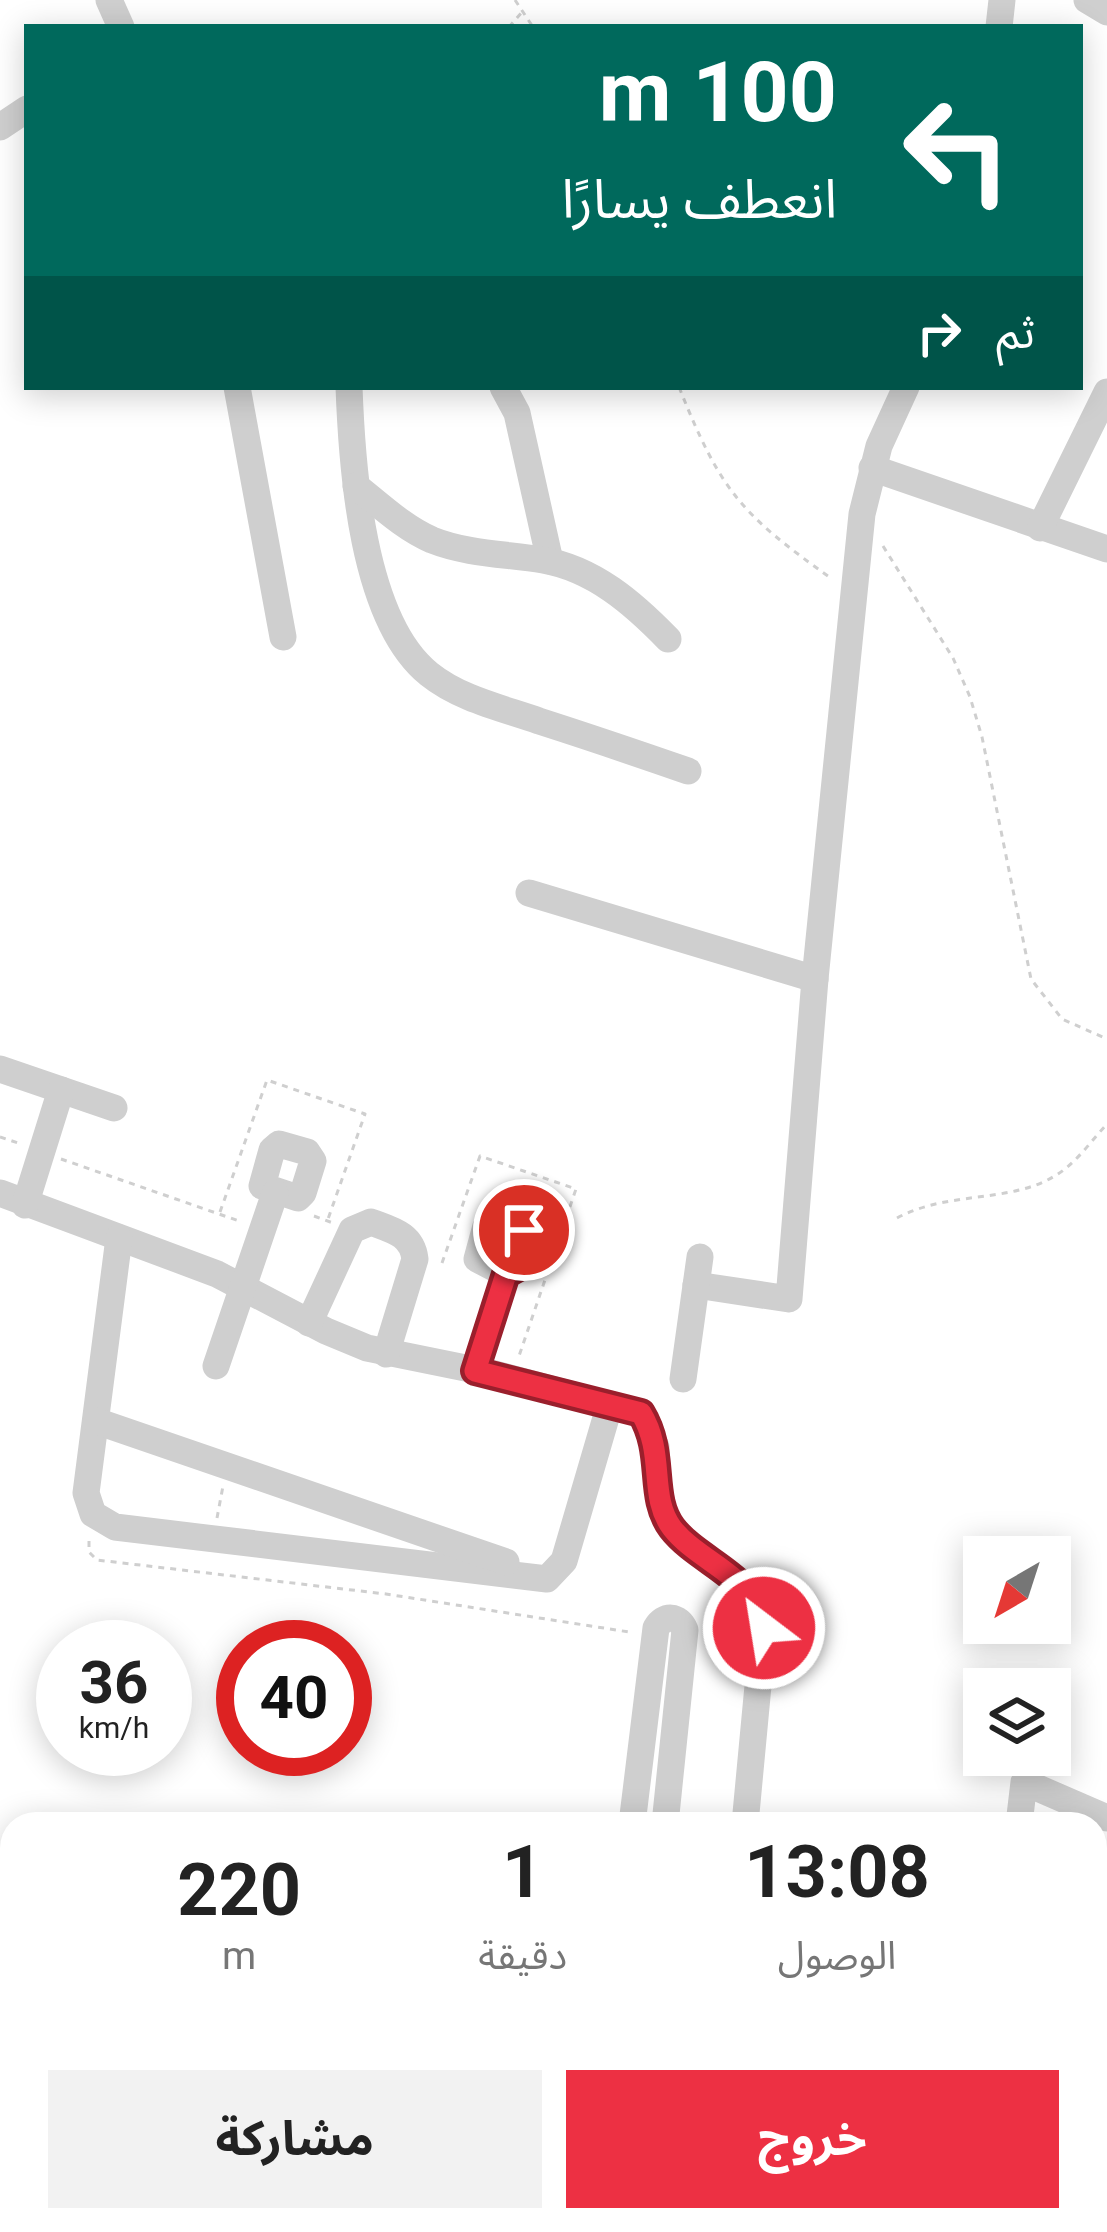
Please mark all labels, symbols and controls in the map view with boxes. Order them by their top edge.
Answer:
text: 100 m [599,43,837,142]
icon: left [879,72,1035,228]
text: انعطف يسارًا [561,168,837,231]
icon: right [906,300,972,366]
text: ثم [996,306,1035,359]
pin [473,1179,575,1281]
icon: arrive [491,1197,557,1263]
north arrow [963,1536,1071,1644]
map controls [963,1536,1071,1776]
position arrow [701,1565,827,1691]
speed limit sign: 40 [216,1620,372,1776]
text: 36 [80,1647,148,1718]
button: layers [963,1668,1071,1776]
text: km/h [79,1710,149,1745]
text: 1 [502,1830,543,1915]
text: 13:08 [744,1830,930,1915]
text: 220 [177,1848,301,1933]
text: m [222,1933,256,1979]
text: دقيقة [478,1933,567,1979]
text: الوصول [778,1933,896,1979]
button: مشاركة [48,2070,542,2208]
button: خروج [566,2070,1059,2208]

